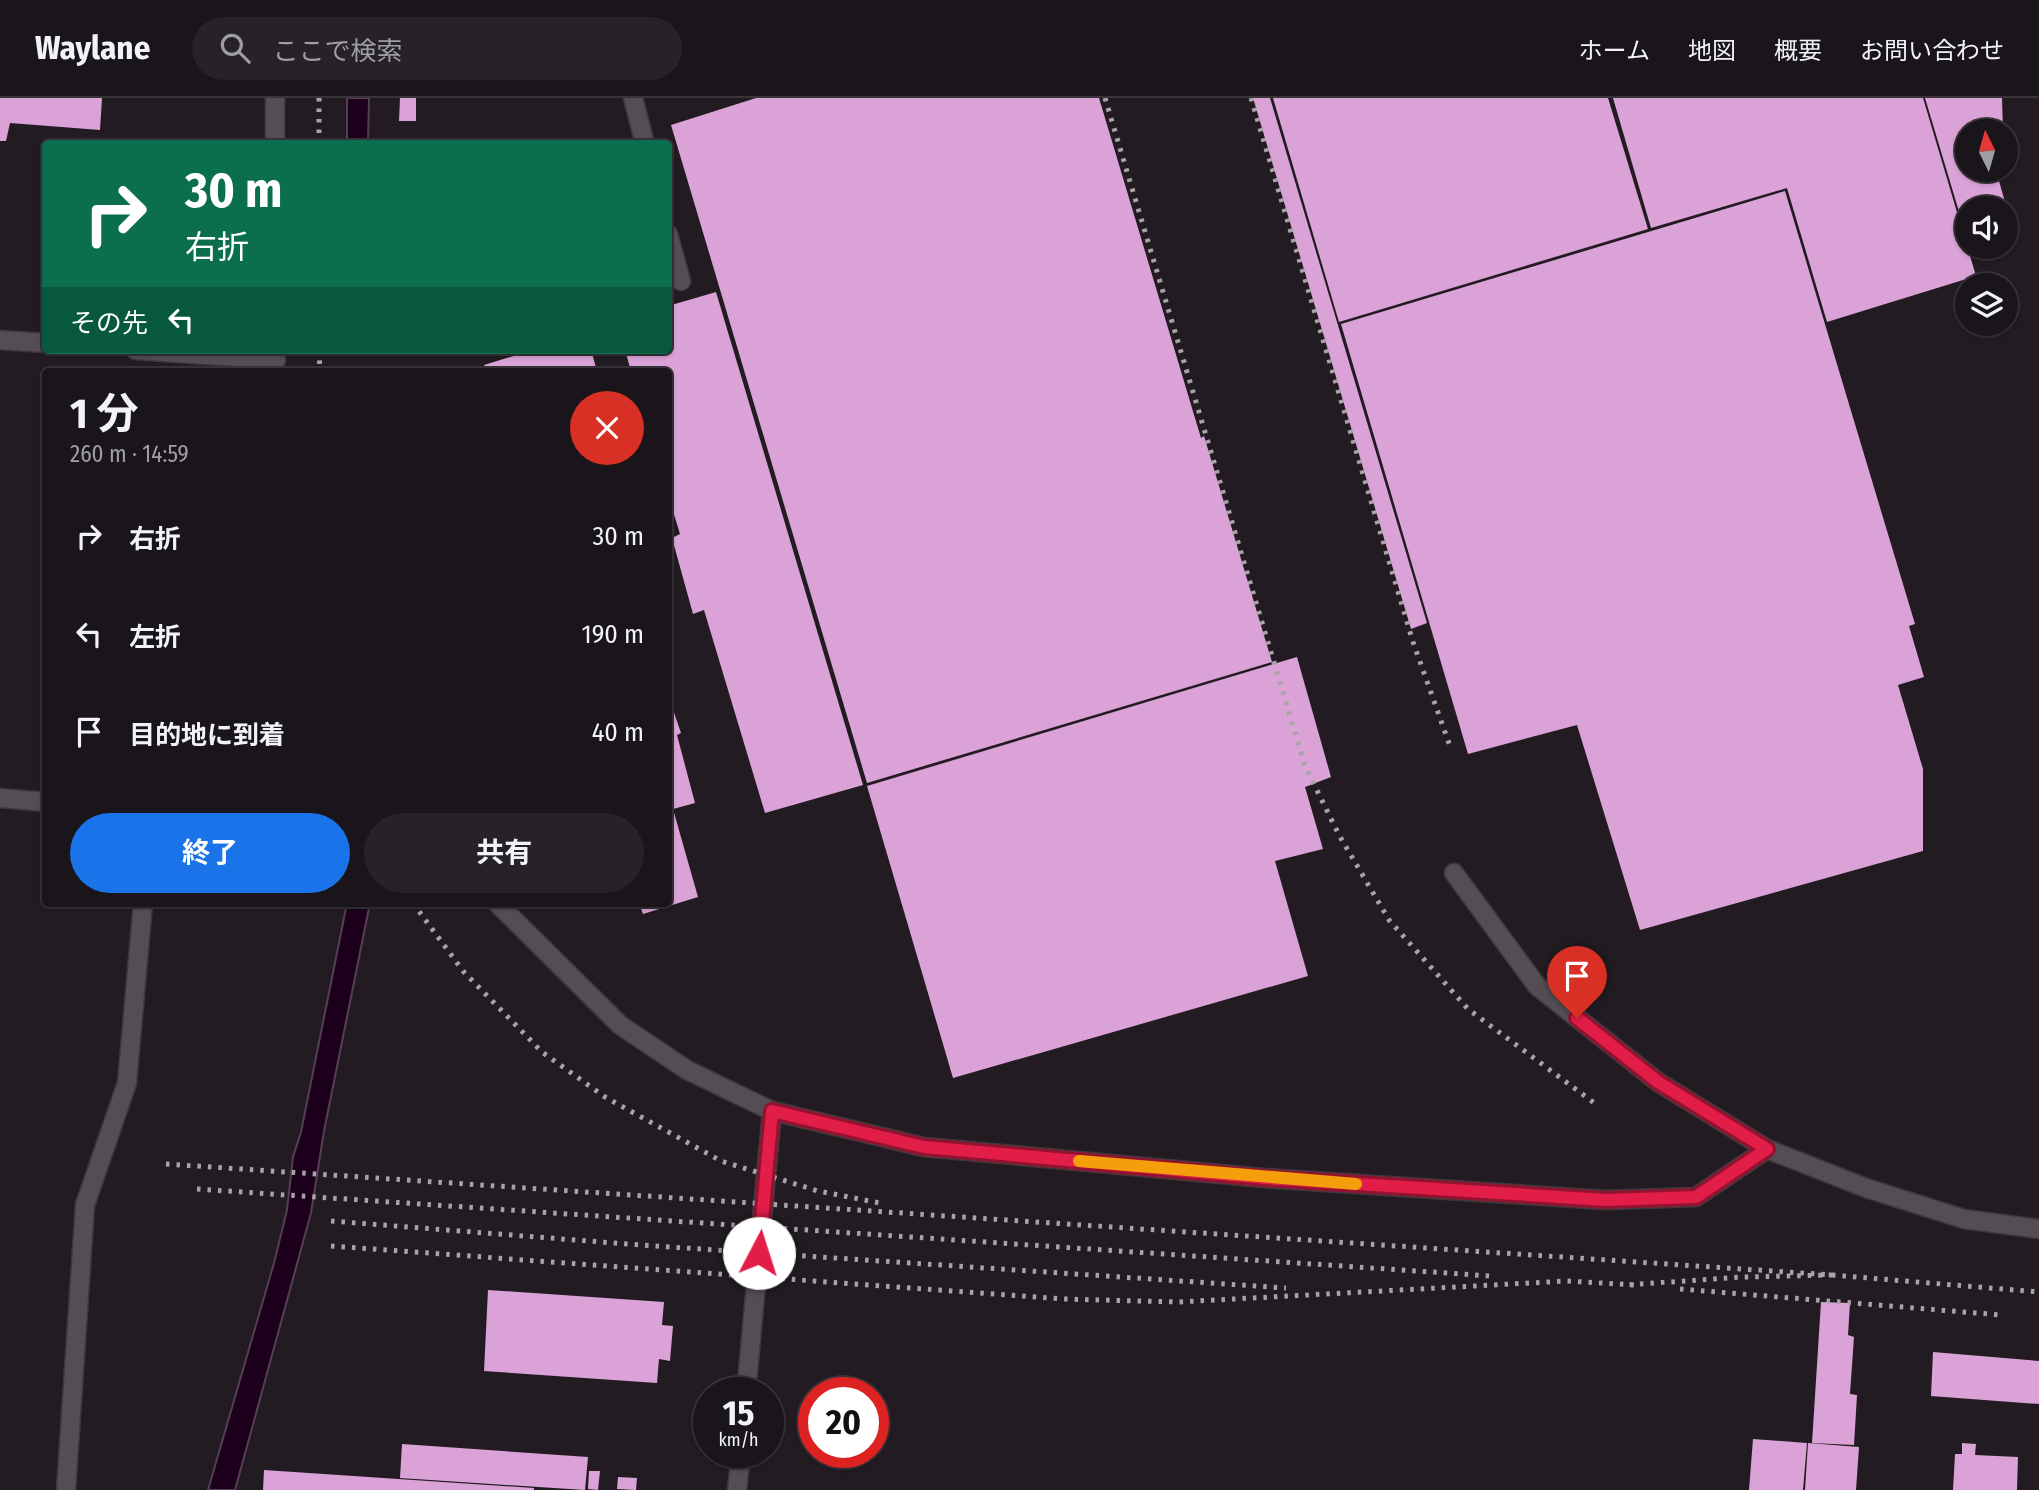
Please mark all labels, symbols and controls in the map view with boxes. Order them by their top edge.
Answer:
search box [192,17,682,80]
text: Waylane [35,28,150,68]
icon: search [216,29,254,67]
text: ここで検索 [272,36,402,67]
text: ホーム [1579,37,1650,65]
text: 地図 [1688,37,1736,65]
text: 概要 [1774,37,1822,65]
text: お問い合わせ [1860,37,2004,65]
north arrow [1955,119,2018,182]
map controls [1955,119,2018,336]
text: 30 m [185,161,283,220]
icon: right [70,168,161,259]
button: sound [1955,196,2018,259]
text: 右折 [185,228,249,266]
button: layers [1955,273,2018,336]
icon: left [162,301,200,339]
text: その先 [70,308,148,339]
text: 1 分 [70,389,139,439]
button: close [570,391,644,465]
text: 260 m · 14:59 [70,440,189,468]
icon: right [70,517,108,555]
text: 30 m [593,521,644,552]
text: 右折 [129,524,181,555]
icon: left [70,615,108,653]
text: 190 m [582,619,644,650]
text: 左折 [129,622,181,653]
icon: arrive [70,713,108,751]
text: 40 m [592,717,644,748]
text: 目的地に到着 [129,720,285,751]
button: 終了 [70,813,350,893]
button: 共有 [364,813,644,893]
pin [1547,946,1607,1018]
icon: arrive [1558,957,1596,995]
position arrow [722,1216,796,1290]
speed limit sign: 20 [798,1377,889,1468]
text: 15 [722,1392,754,1434]
text: km/h [718,1429,759,1451]

